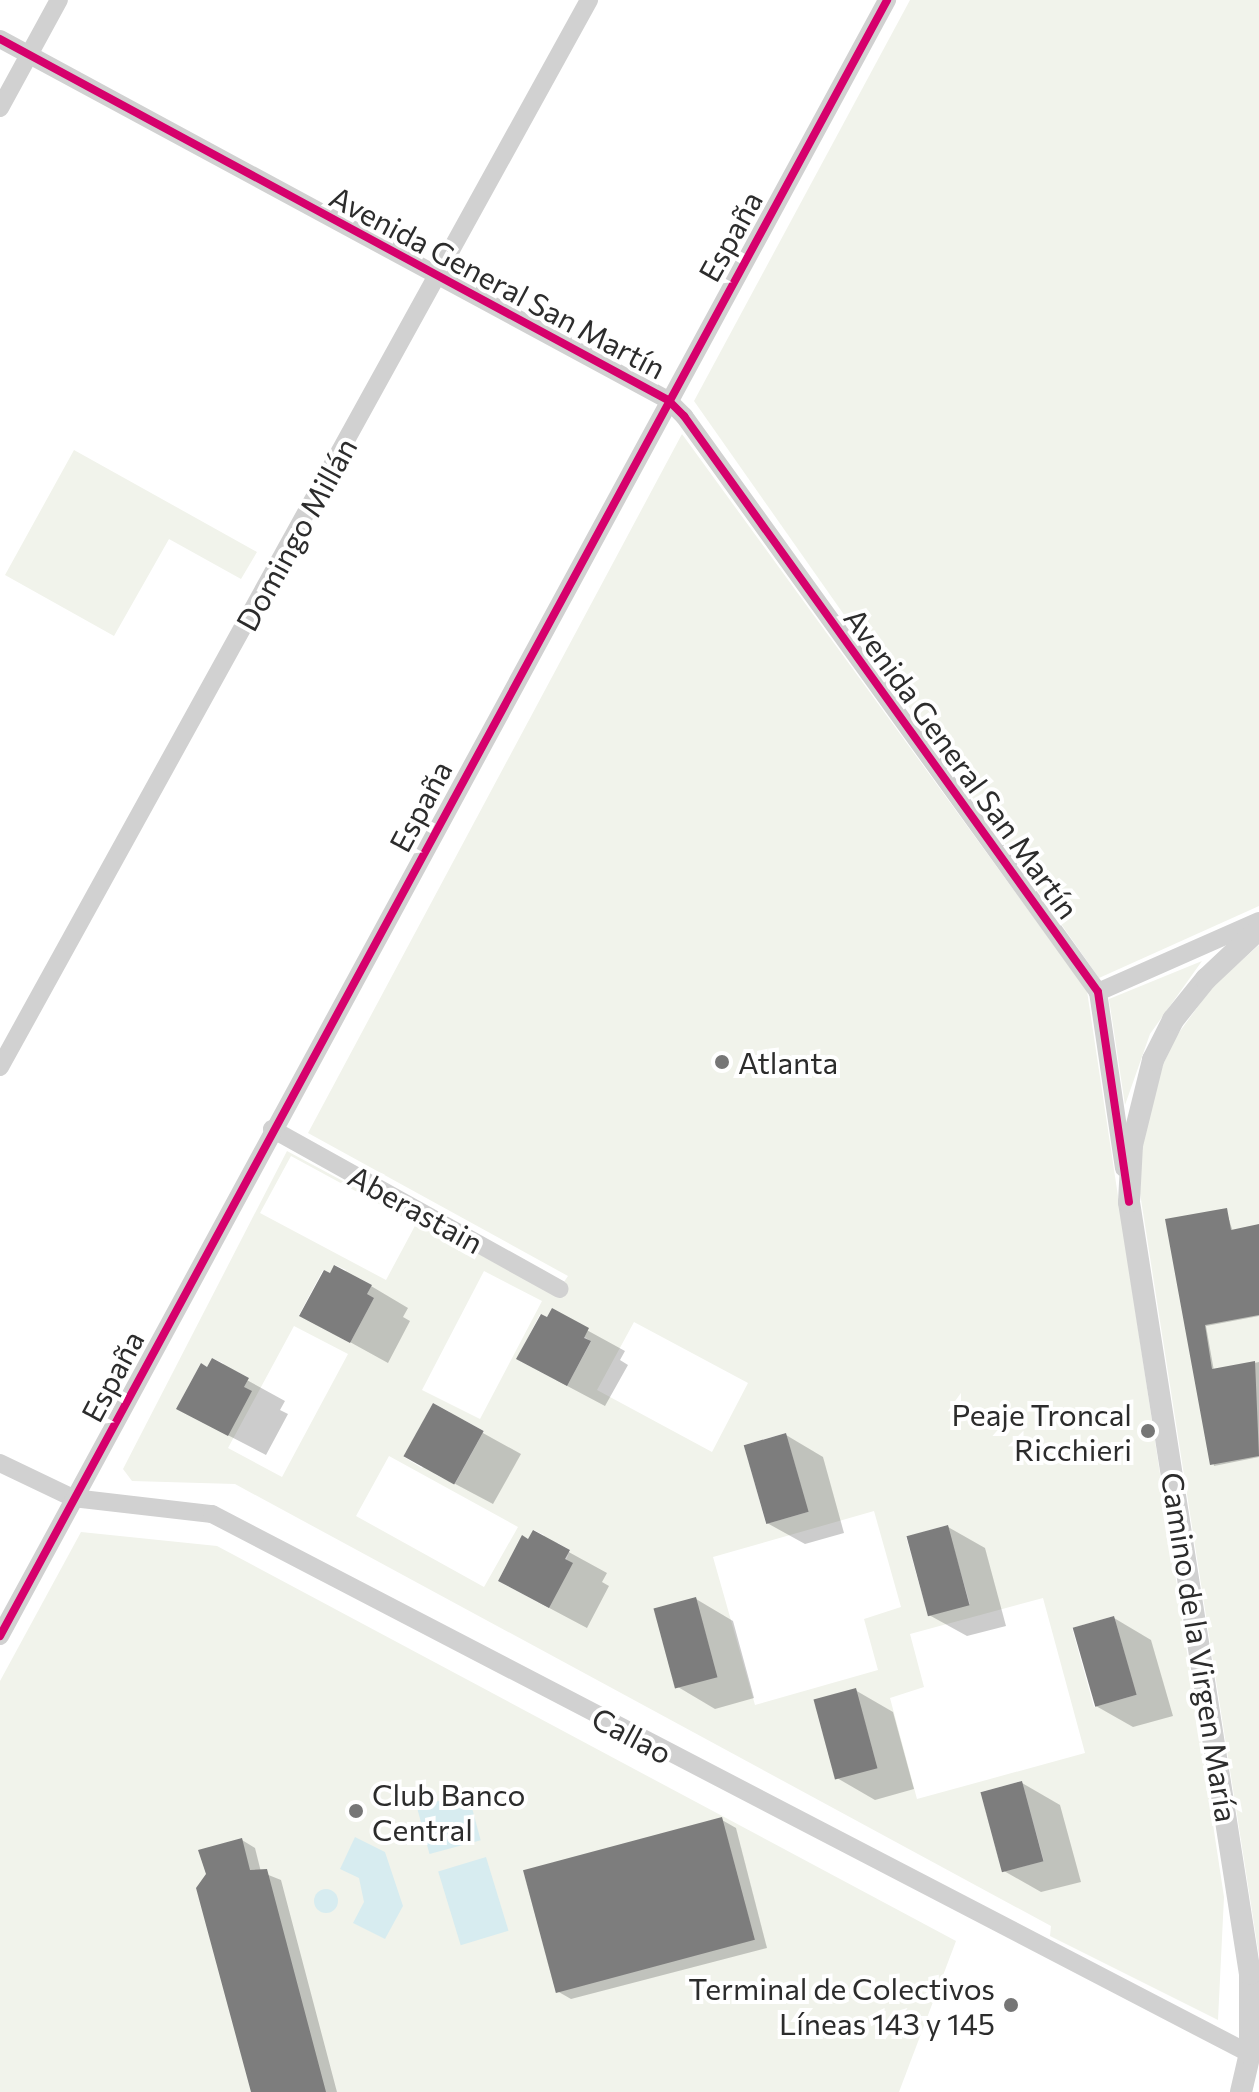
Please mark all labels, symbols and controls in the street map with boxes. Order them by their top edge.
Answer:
street label: Avenida General San Martín [324,178,672,386]
street label: España [691,185,769,287]
street label: Domingo Millán [228,431,364,637]
street label: Avenida General San Martín [837,601,1087,925]
street label: España [381,754,459,858]
place label: Atlanta [738,1044,838,1080]
marker: Atlanta [713,1053,731,1071]
street label: Aberastain [343,1157,489,1261]
street label: España [73,1324,151,1428]
place label: Peaje Troncal Ricchieri [952,1396,1132,1466]
marker: Peaje Troncal Ricchieri [1139,1422,1157,1440]
street label: Camino de la Virgen María [1155,1470,1245,1824]
street label: Callao [586,1699,678,1771]
place label: Club Banco Central [372,1776,525,1846]
marker: Club Banco Central [347,1802,365,1820]
place label: Terminal de Colectivos Líneas 143 y 145 [688,1970,995,2040]
marker: Terminal de Colectivos Líneas 143 y 145 [1002,1996,1020,2014]

